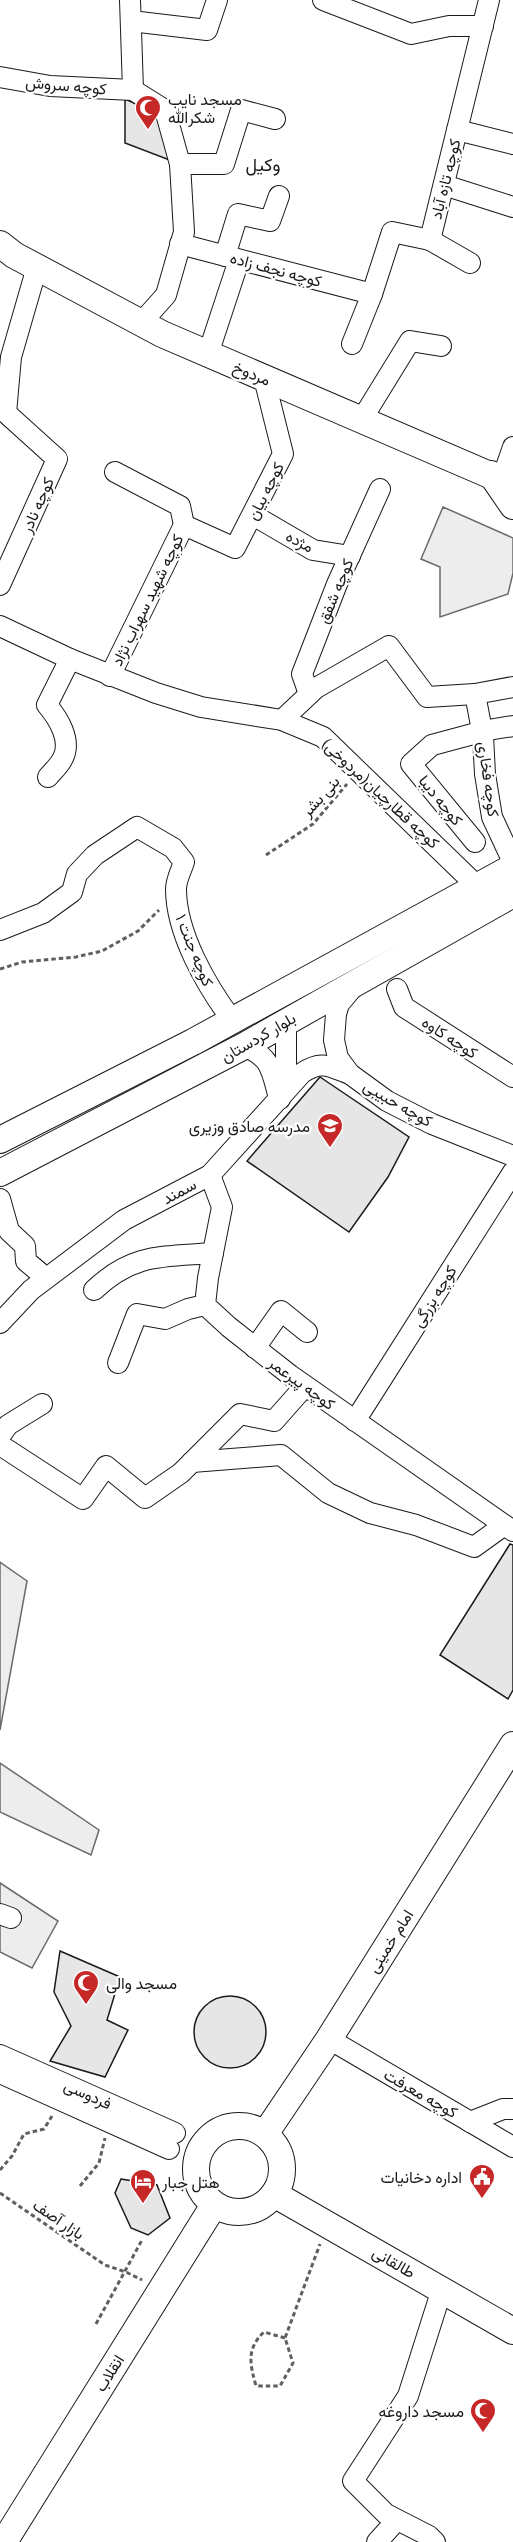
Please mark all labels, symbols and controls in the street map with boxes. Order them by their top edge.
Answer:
street label: کوچه سروش [24,70,108,101]
place label: مسجد نایب شکرالله [168,88,242,128]
mosque icon: مسجد نایب شکرالله [133,93,163,131]
street label: کوچه تازه آباد [424,137,467,222]
district label: وکیل [245,152,281,177]
street label: کوچه نجف زاده [227,246,324,293]
street label: مردوخ [229,355,274,392]
street label: کوچه بیان [241,458,290,524]
street label: کوچه نادر [15,474,60,538]
street label: مژده [282,525,318,557]
street label: کوچه شهید سهراب نژاد [106,530,189,670]
street label: کوچه شفق [311,555,359,627]
street label: کوچه قطارچیان(مردوخی) [317,733,444,854]
street label: کوچه فخاری [472,740,505,818]
street label: کوچه دیبا [413,770,468,831]
street label: بنی بشر [295,771,344,822]
street label: کوچه جنت ۱ [170,911,219,990]
street label: بلوار کردستان [216,1007,300,1067]
street label: کوچه کاوه [417,1011,482,1064]
street label: کوچه حبیبی [359,1074,437,1132]
school or university icon: مدرسه صادق وزیری [315,1111,345,1149]
place label: مدرسه صادق وزیری [189,1115,310,1137]
street label: سمند [158,1173,200,1209]
street label: کوچه بزرگی [406,1261,462,1332]
street label: کوچه پیرعمر [263,1351,340,1415]
street label: امام خمینی [362,1905,418,1977]
mosque icon: مسجد والی [71,1968,101,2006]
place label: مسجد والی [106,1972,177,1994]
street label: کوچه معرفت [380,2063,462,2124]
street label: فردوسی [61,2074,115,2114]
public building icon: اداره دخانیات [467,2162,497,2200]
place label: اداره دخانیات [380,2166,462,2188]
hotel icon: هتل جبار [128,2167,158,2205]
place label: هتل جبار [161,2171,220,2193]
street label: بازار آصف [29,2194,89,2244]
street label: طالقانی [368,2241,420,2283]
street label: انقلاب [89,2350,129,2396]
mosque icon: مسجد داروغه [468,2396,498,2434]
place label: مسجد داروغه [379,2400,464,2422]

